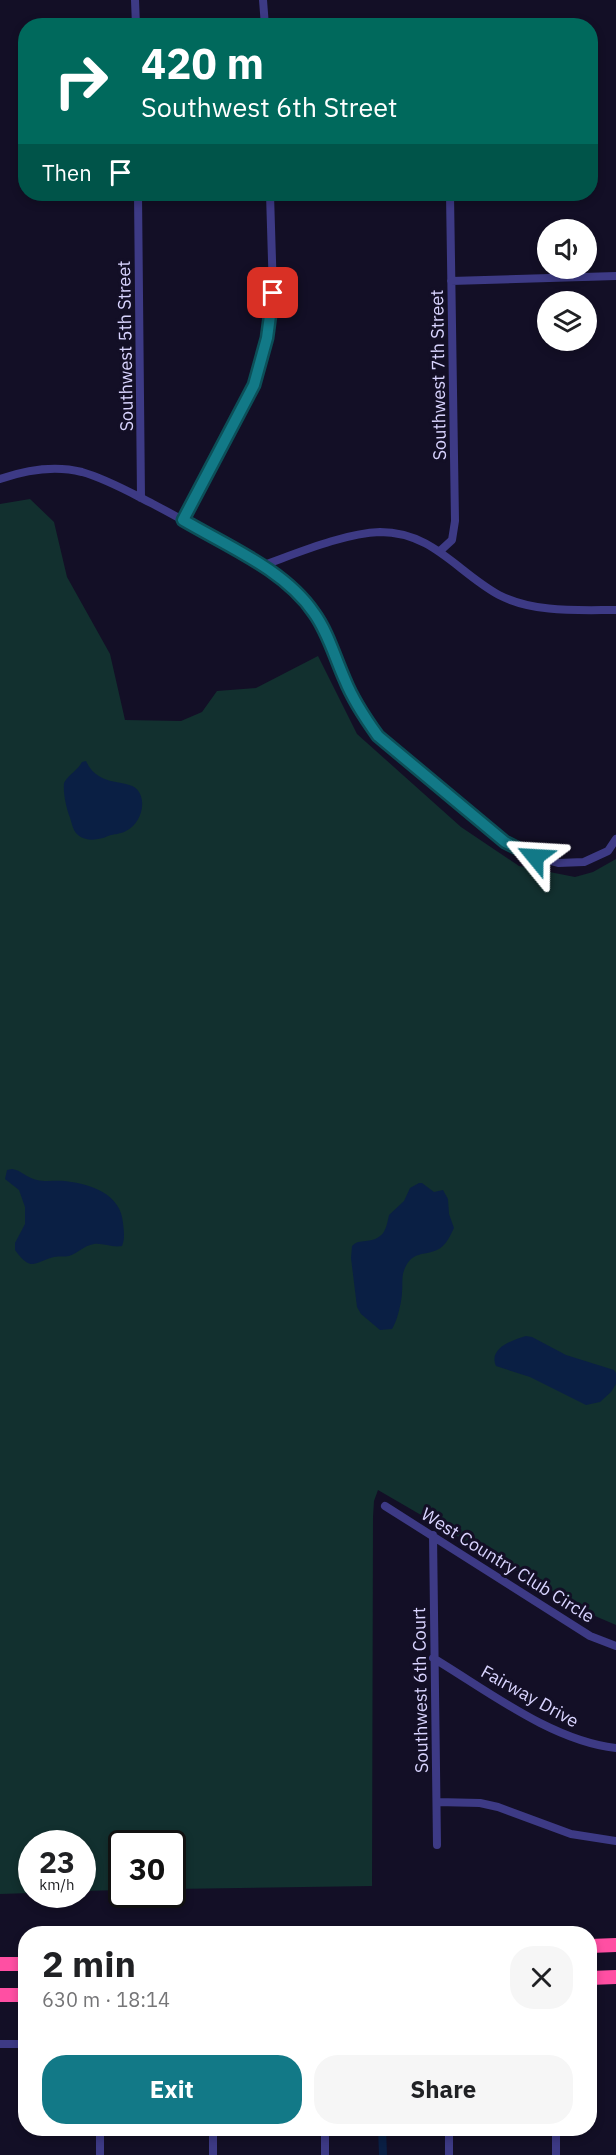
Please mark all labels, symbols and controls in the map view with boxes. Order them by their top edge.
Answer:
text: 420 m [141,36,264,91]
icon: right [42,42,120,120]
text: Southwest 6th Street [141,89,398,124]
icon: arrive [104,156,137,189]
text: Then [42,158,92,187]
map controls [537,219,597,351]
button: sound [537,219,597,279]
street label: Southwest 5th Street [112,260,138,432]
pin [247,267,298,318]
icon: arrive [256,276,289,309]
street label: Southwest 7th Street [425,289,451,461]
button: layers [537,291,597,351]
position arrow [503,825,567,889]
street label: West Country Club Circle [417,1502,599,1628]
street label: Southwest 6th Court [407,1607,433,1773]
street label: Fairway Drive [477,1660,583,1732]
speed limit sign: 30 [108,1830,186,1908]
text: 23 [39,1842,75,1881]
text: km/h [39,1875,75,1894]
text: 2 min [42,1940,136,1987]
button: close [510,1946,573,2009]
text: 630 m · 18:14 [42,1986,170,2013]
button: Exit [42,2055,302,2124]
button: Share [314,2055,573,2124]

